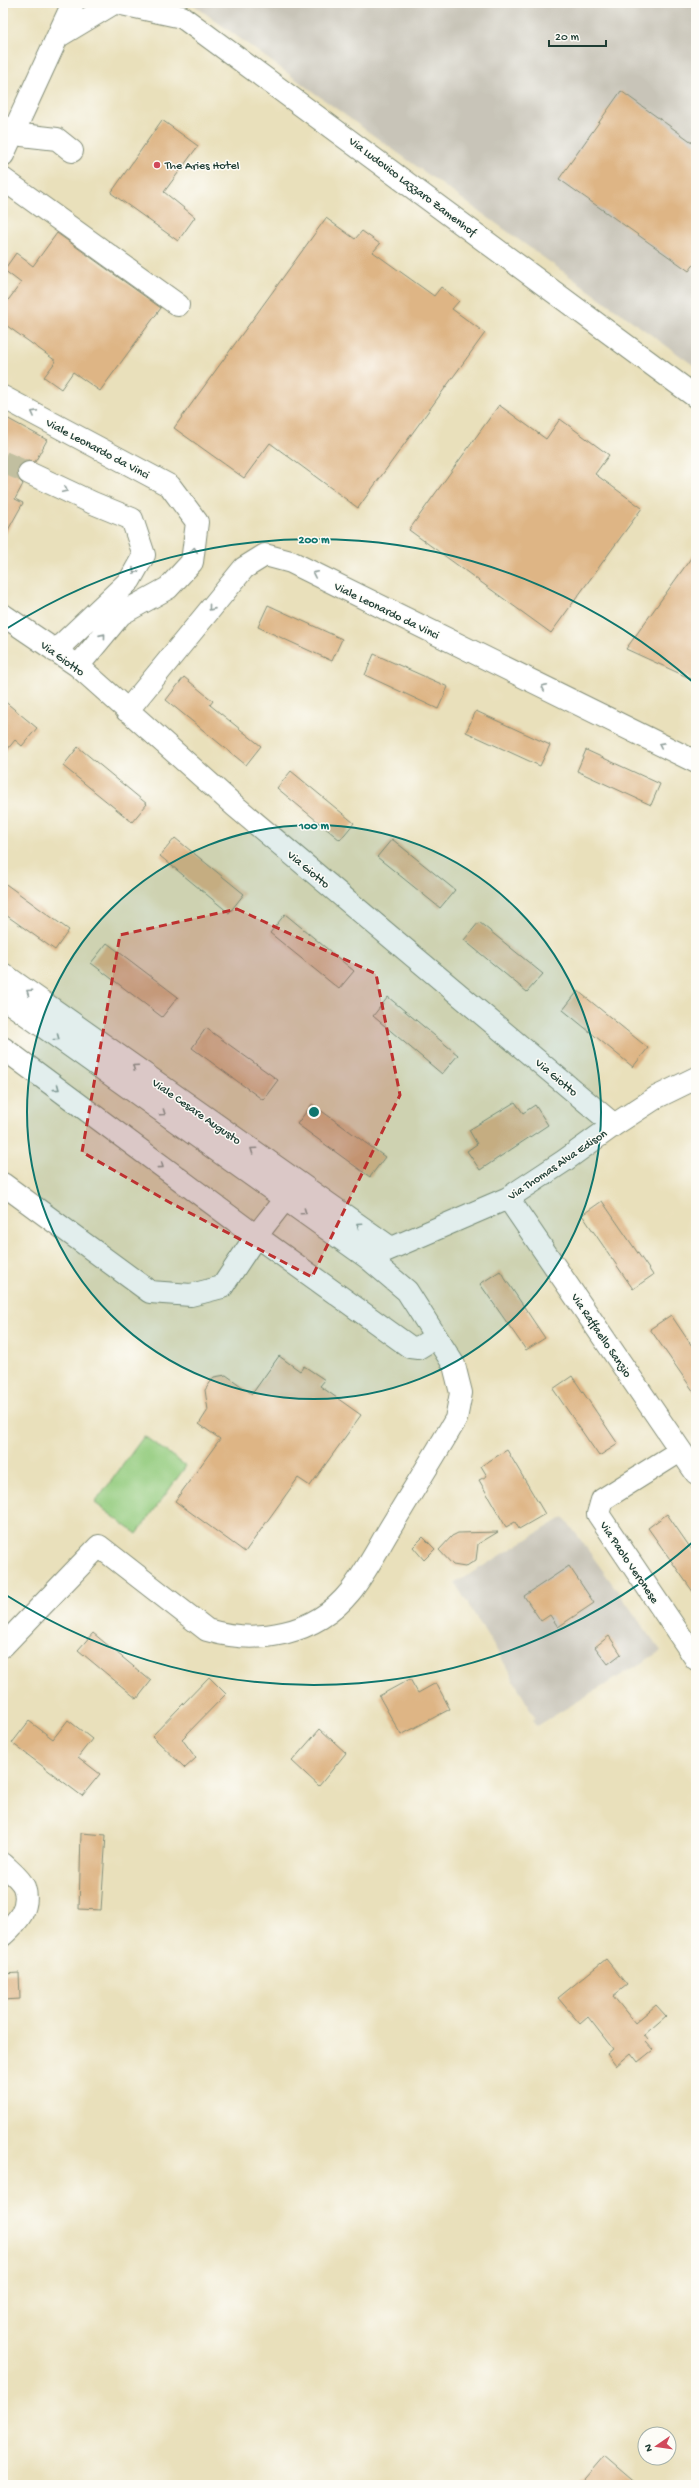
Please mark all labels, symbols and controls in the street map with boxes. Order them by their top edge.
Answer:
scale bar [549,22,606,48]
text: 20 m [555,31,580,45]
street label: Via Ludovico Lazzaro Zamenhof [345,134,479,241]
marker: The Aries Hotel [152,160,162,170]
place label: The Aries Hotel [164,160,240,174]
one-way arrow [30,410,38,418]
street label: Viale Leonardo da Vinci [42,416,152,483]
one-way arrow [60,485,68,493]
text: 200 m [299,534,330,548]
one-way arrow [189,547,198,553]
one-way arrow [133,567,140,574]
one-way arrow [312,571,319,579]
street label: Viale Leonardo da Vinci [330,580,441,644]
one-way arrow [209,603,216,610]
one-way arrow [98,633,105,640]
street label: Via Giotto [36,638,87,680]
one-way arrow [541,684,549,692]
one-way arrow [658,742,665,750]
text: 100 m [298,820,329,834]
street label: Via Giotto [283,848,332,892]
one-way arrow [26,989,33,997]
one-way arrow [53,1033,60,1041]
street label: Via Giotto [531,1056,580,1100]
one-way arrow [132,1064,139,1072]
street label: Viale Cesare Augusto [148,1076,243,1149]
one-way arrow [52,1083,59,1090]
centre of rings [307,1105,321,1119]
one-way arrow [159,1108,166,1116]
street label: Via Thomas Alva Edison [505,1127,611,1205]
one-way arrow [250,1148,257,1155]
one-way arrow [157,1161,164,1168]
one-way arrow [299,1207,306,1214]
one-way arrow [356,1223,363,1230]
street label: Via Raffaello Sanzio [566,1291,634,1381]
street label: Via Paolo Veronese [595,1519,661,1607]
north arrow [637,2426,677,2466]
text: N [643,2443,656,2453]

